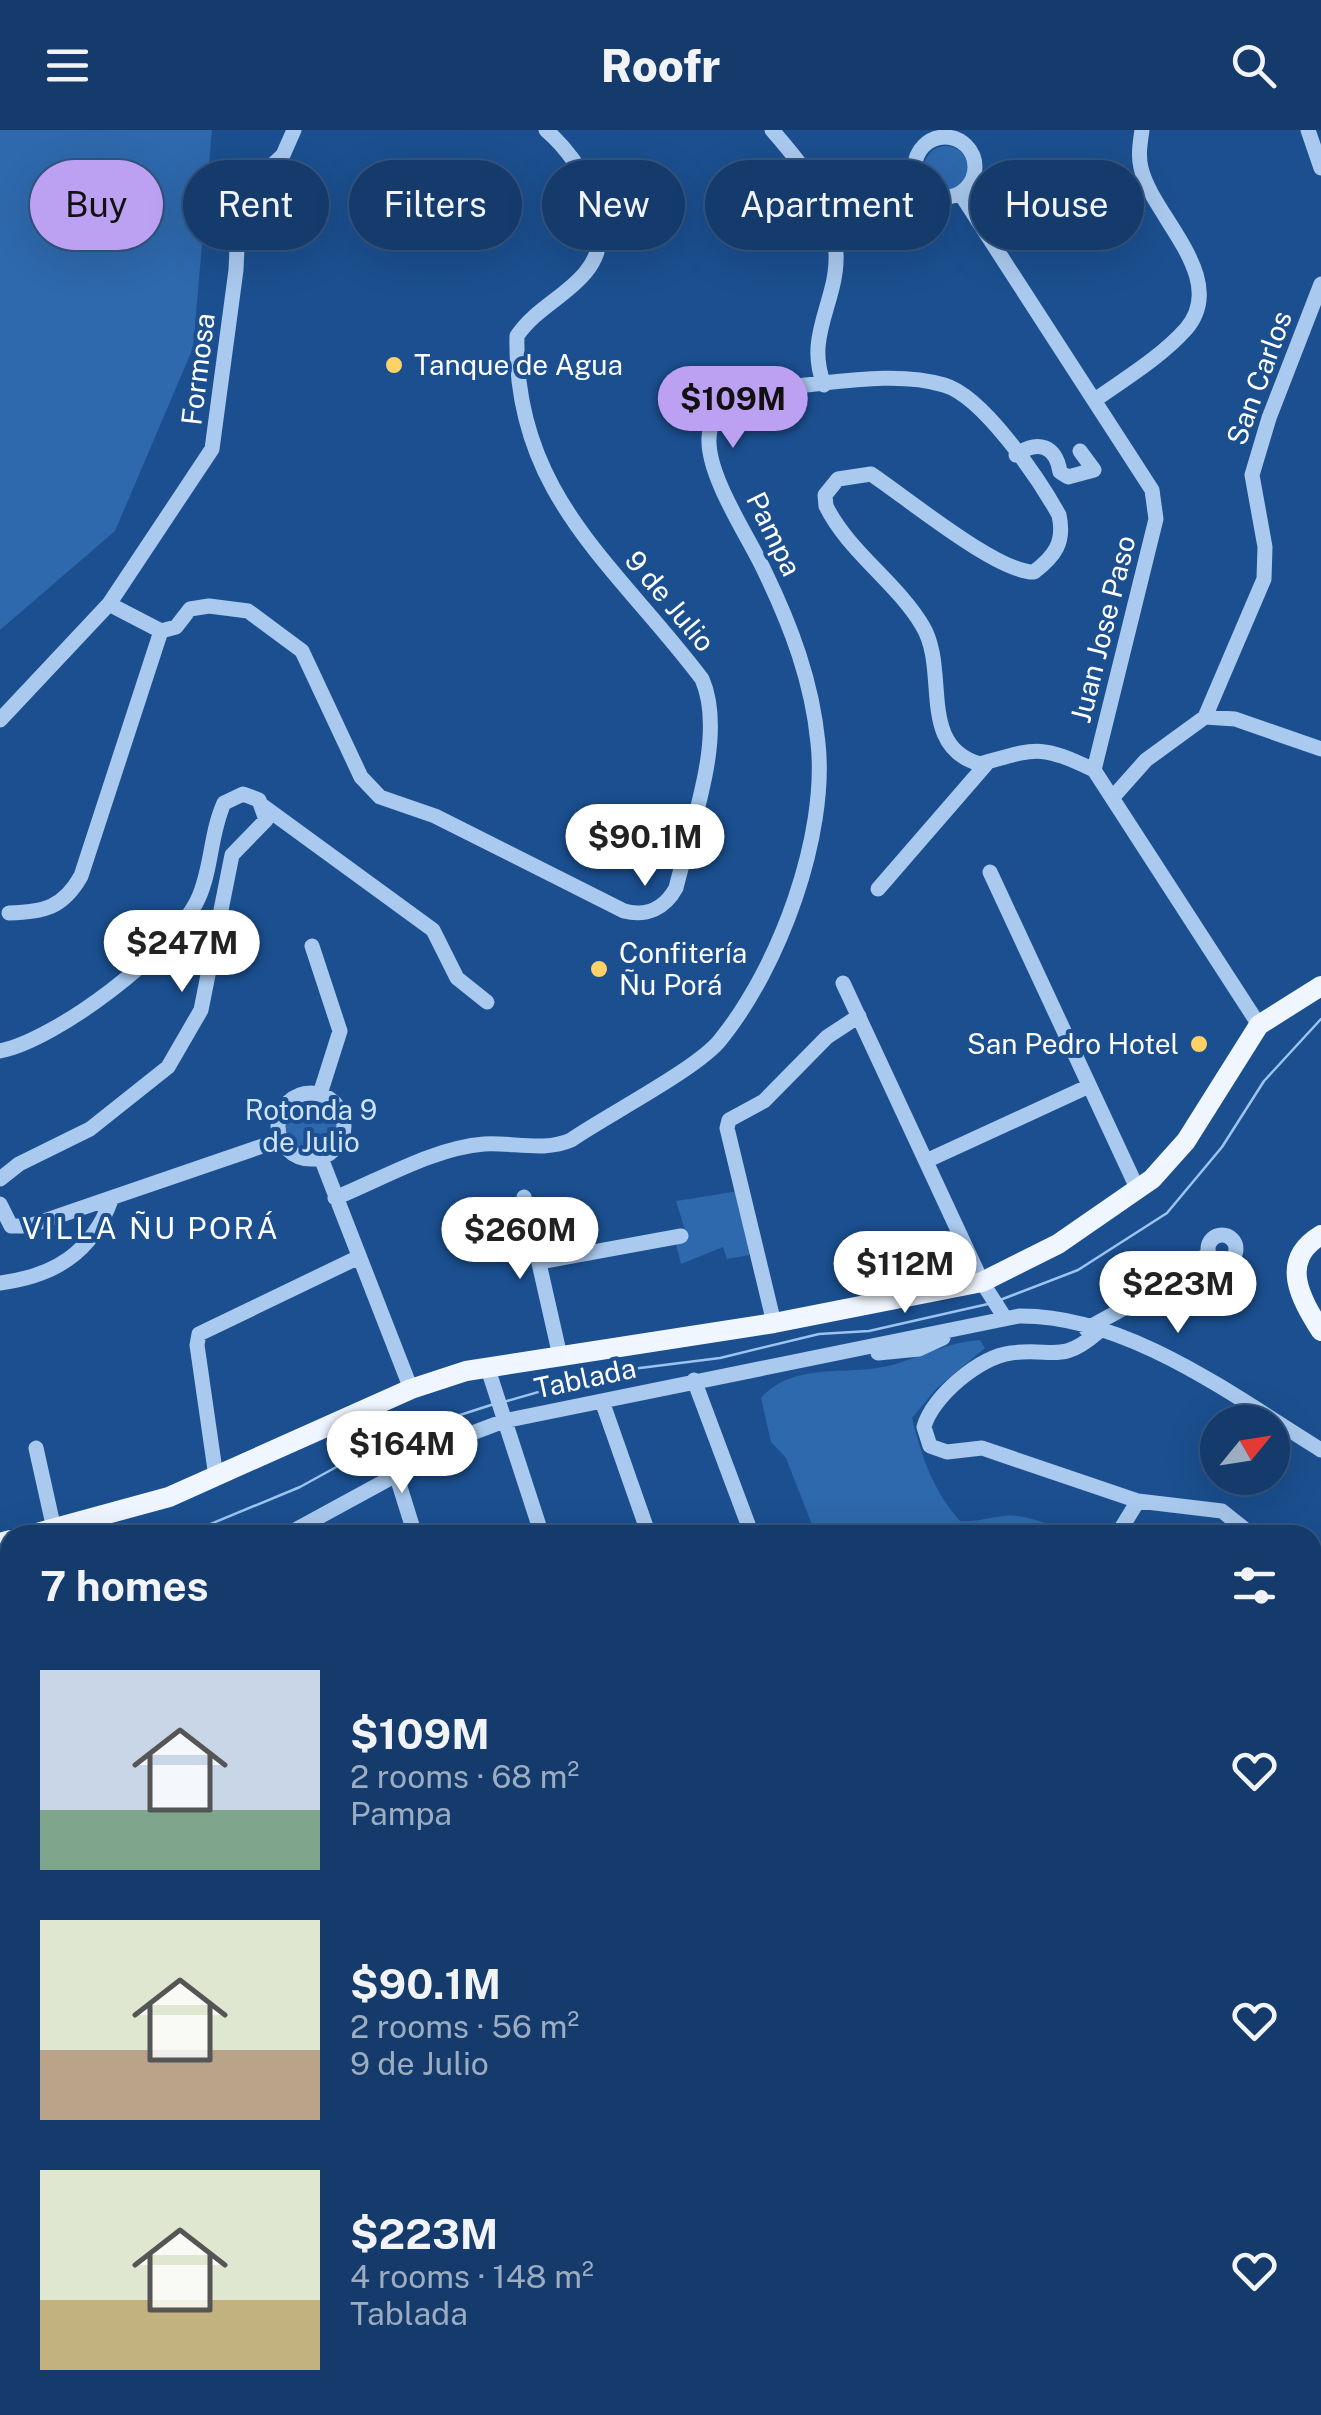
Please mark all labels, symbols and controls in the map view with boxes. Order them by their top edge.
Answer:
icon: menu [40,38,95,93]
icon: search [1226,38,1281,93]
text: Roofr [601,39,720,92]
chip: Buy [30,160,163,250]
chip: Rent [183,160,329,250]
chip: Filters [349,160,522,250]
chip: New [542,160,685,250]
chip: Apartment [705,160,950,250]
chip: House [970,160,1144,250]
street label: San Carlos [1219,306,1298,449]
street label: Formosa [174,311,221,427]
place label: Tanque de Agua [414,348,623,381]
marker: Tanque de Agua [383,354,405,376]
pin: $109M [663,366,803,451]
text: $109M [680,380,786,417]
street label: Pampa [740,486,809,581]
street label: Juan Jose Paso [1063,532,1142,726]
street label: 9 de Julio [619,544,722,658]
pin: $90.1M [564,804,726,889]
text: $90.1M [587,818,703,855]
pin: $247M [112,910,252,995]
text: $247M [126,924,238,961]
place label: Confitería Ñu Porá [619,936,747,1001]
marker: Confitería Ñu Porá [588,958,610,980]
place label: San Pedro Hotel [967,1027,1179,1060]
marker: San Pedro Hotel [1188,1033,1210,1055]
park label: Rotonda 9 de Julio [245,1093,377,1158]
pin: $260M [450,1197,590,1282]
district label: VILLA ÑU PORÁ [22,1210,280,1246]
text: $260M [463,1211,577,1248]
pin: $112M [835,1231,975,1316]
text: $112M [856,1245,954,1282]
pin: $223M [1108,1251,1248,1336]
text: $223M [1121,1265,1235,1302]
street label: Tablada [531,1351,639,1404]
north arrow [1200,1405,1290,1495]
map controls [1200,1405,1290,1495]
pin: $164M [332,1411,472,1496]
text: $164M [349,1425,455,1462]
icon: filters [1227,1558,1282,1613]
text: 7 homes [40,1561,209,1610]
text: $109M [350,1709,490,1758]
icon: home [120,1710,240,1830]
icon: heart [1227,1743,1282,1798]
text: 2 rooms · 68 m² [350,1758,579,1795]
text: Pampa [350,1795,452,1832]
text: $90.1M [350,1959,501,2008]
icon: home [120,1960,240,2080]
icon: heart [1227,1993,1282,2048]
text: 2 rooms · 56 m² [350,2008,579,2045]
text: 9 de Julio [350,2045,489,2082]
text: $223M [350,2209,498,2258]
icon: home [120,2210,240,2330]
icon: heart [1227,2243,1282,2298]
text: 4 rooms · 148 m² [350,2258,594,2295]
text: Tablada [350,2295,468,2332]

